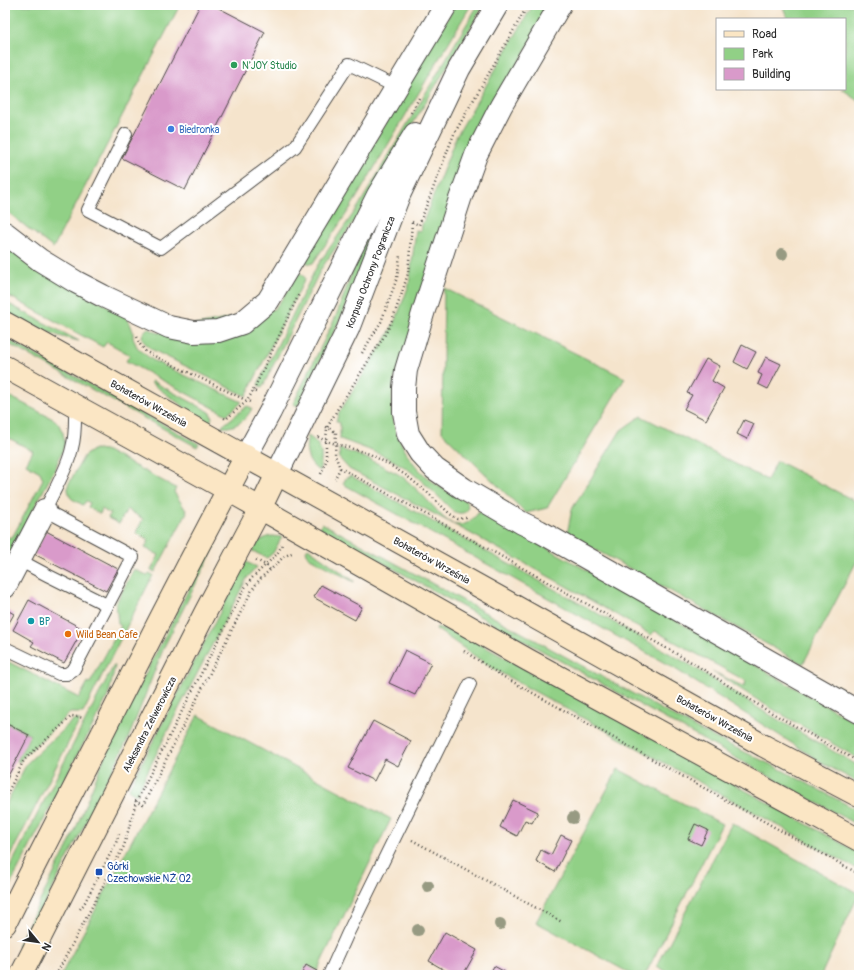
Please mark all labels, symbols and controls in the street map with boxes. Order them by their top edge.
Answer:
legend [716,18,846,90]
text: Road [752,27,777,42]
text: Park [752,47,773,62]
marker: N'JOY Studio [229,60,239,70]
place label: N'JOY Studio [242,60,297,72]
text: Building [752,67,791,82]
marker: Biedronka [166,124,176,134]
place label: Biedronka [179,124,220,136]
street label: Korpusu Ochrony Pogranicza [344,214,398,330]
street label: Bohaterów Września [108,378,189,430]
street label: Bohaterów Września [391,535,472,587]
marker: BP [26,616,36,626]
place label: BP [39,616,51,628]
marker: Wild Bean Cafe [63,629,73,639]
place label: Wild Bean Cafe [76,629,138,641]
street label: Aleksandra Zelwerowicza [121,674,179,774]
street label: Bohaterów Września [674,693,755,745]
place label: Górki Czechowskie NŻ 02 [107,861,191,885]
marker: Górki Czechowskie NŻ 02 [94,867,104,877]
north arrow [18,922,58,962]
text: N [39,940,54,954]

